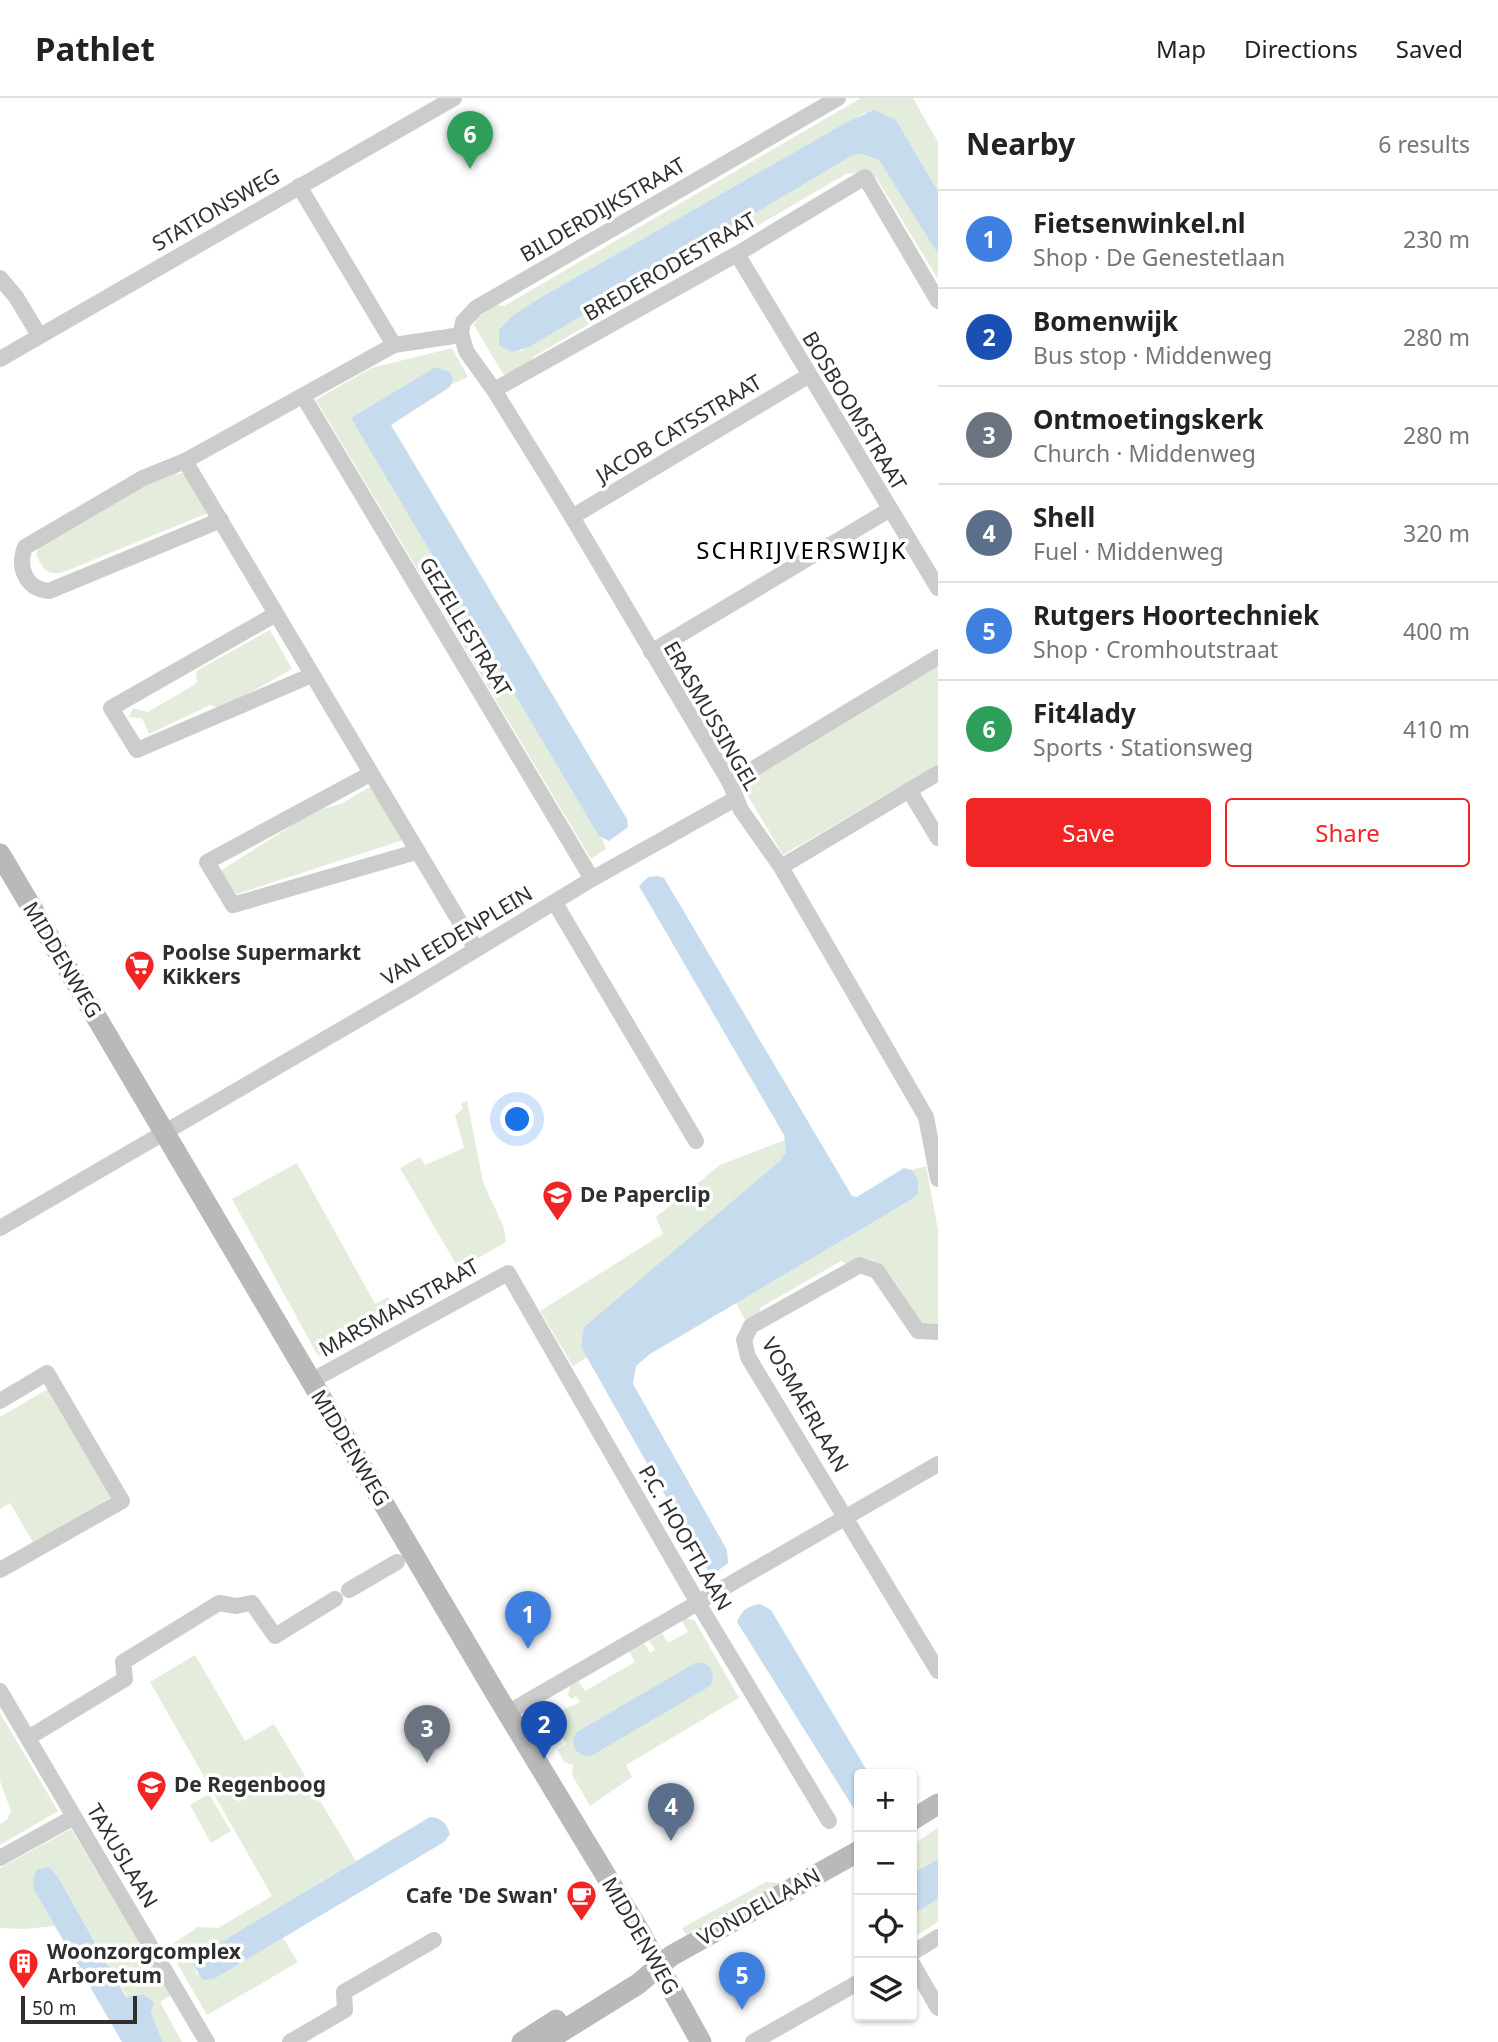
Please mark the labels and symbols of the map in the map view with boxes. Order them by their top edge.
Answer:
pin: 6 [447,111,493,169]
street label: BILDERDIJKSTRAAT [515,150,690,268]
street label: STATIONSWEG [147,161,284,257]
street label: BREDERODESTRAAT [578,205,761,327]
street label: BOSBOOMSTRAAT [796,326,913,495]
street label: JACOB CATSSTRAAT [589,367,767,490]
district label: SCHRIJVERSWIJK [696,533,908,566]
street label: GEZELLESTRAAT [413,552,519,702]
street label: ERASMUSSINGEL [658,636,766,795]
street label: VAN EEDENPLEIN [376,879,537,991]
street label: MIDDENWEG [17,896,109,1023]
place label: Poolse Supermarkt Kikkers [162,938,361,990]
supermarket icon: Poolse Supermarkt Kikkers [122,948,156,992]
your location [500,1102,534,1136]
school or university icon: De Paperclip [540,1178,574,1222]
place label: De Paperclip [580,1180,710,1208]
street label: MARSMANSTRAAT [314,1251,484,1363]
street label: VOSMAERLAAN [756,1332,856,1477]
street label: MIDDENWEG [305,1384,397,1511]
street label: P.C. HOOFTLAAN [633,1460,739,1615]
pin: 1 [505,1591,551,1649]
pin: 2 [521,1701,567,1759]
pin: 3 [404,1705,450,1763]
school or university icon: De Regenboog [134,1768,168,1812]
place label: De Regenboog [174,1770,326,1798]
pin: 4 [648,1783,694,1841]
street label: TAXUSLAAN [81,1798,165,1913]
street label: VONDELLAAN [692,1861,825,1951]
street label: MIDDENWEG [596,1872,686,1999]
cafe icon: Cafe 'De Swan' [564,1879,598,1923]
place label: Cafe 'De Swan' [406,1881,558,1909]
place label: Woonzorgcomplex Arboretum [47,1937,242,1989]
building icon: Woonzorgcomplex Arboretum [7,1947,41,1991]
pin: 5 [719,1952,765,2010]
scale bar [21,1993,136,2025]

